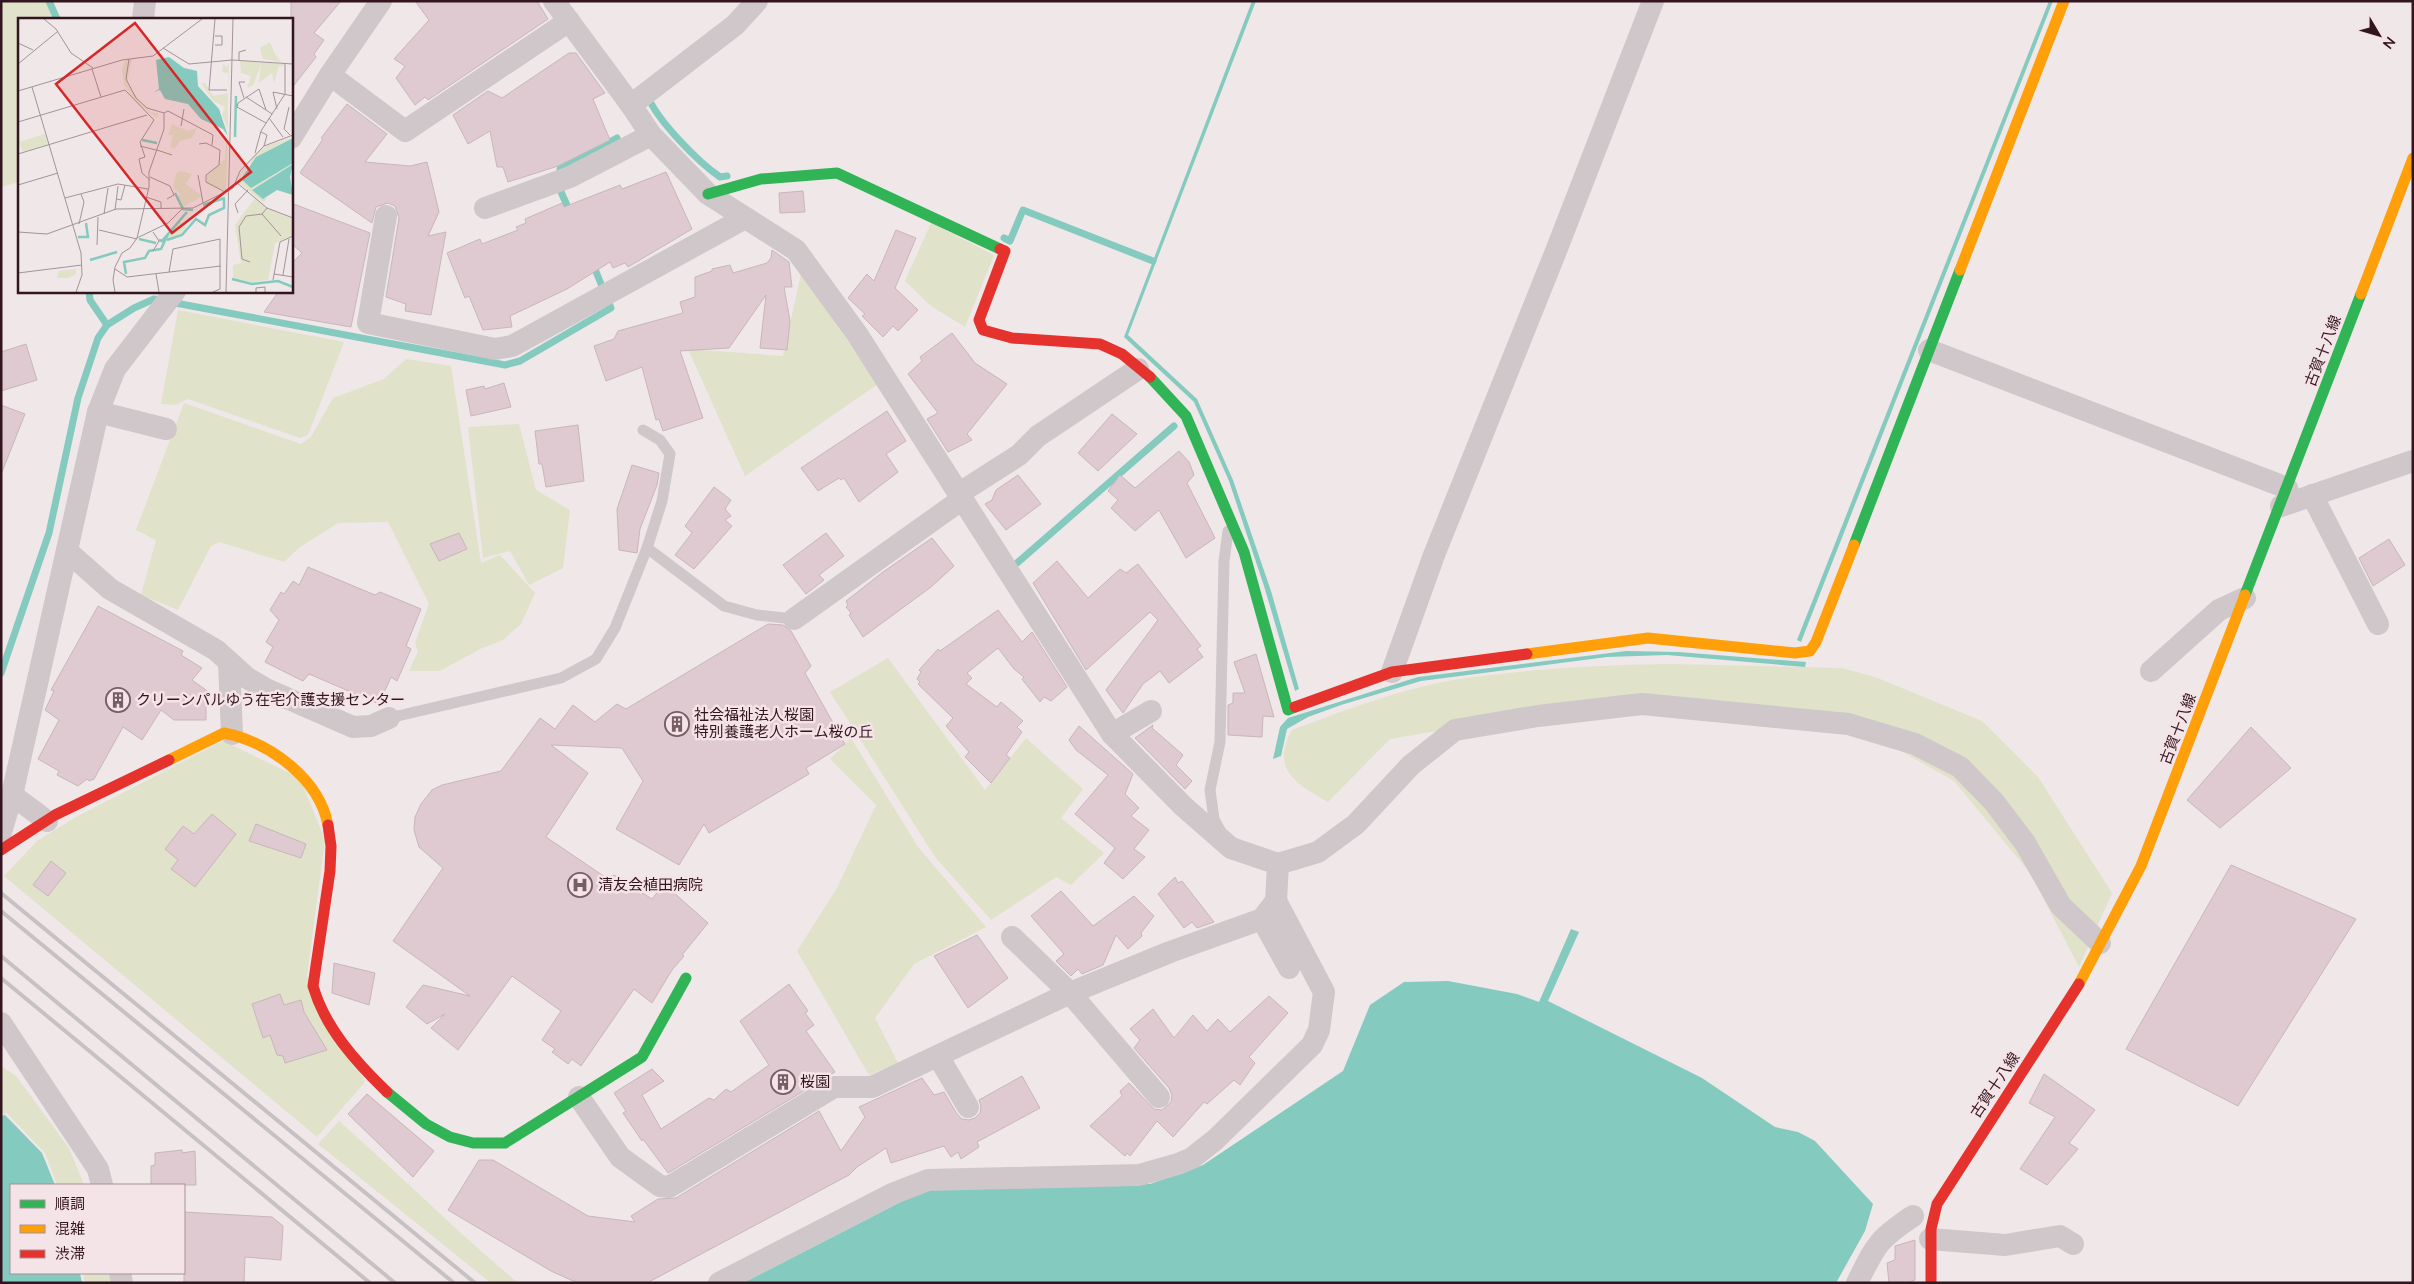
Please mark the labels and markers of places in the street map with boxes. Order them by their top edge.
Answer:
building icon: クリーンパルゆう在宅介護支援センター [105,687,131,713]
place label: クリーンパルゆう在宅介護支援センター [136,690,405,710]
place label: 社会福祉法人桜園 特別養護老人ホーム桜の丘 [694,705,874,742]
building icon: 社会福祉法人桜園 特別養護老人ホーム桜の丘 [664,711,690,737]
hospital icon: 清友会植田病院 [567,872,593,898]
place label: 清友会植田病院 [598,875,703,895]
building icon: 桜園 [770,1069,796,1095]
place label: 桜園 [800,1072,830,1092]

